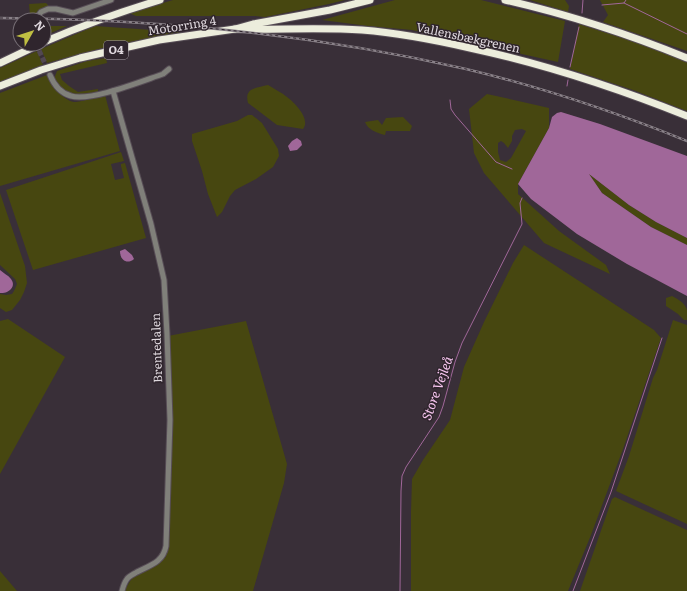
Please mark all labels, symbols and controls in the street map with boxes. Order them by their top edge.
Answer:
street label: Motorring 4 [146,11,218,39]
north arrow [12,12,52,52]
text: N [31,16,50,34]
street label: Vallensbækgrenen [415,17,522,57]
road number: O4 [104,41,128,59]
street label: Brentedalen [146,313,166,383]
water label: Store Vejleå [416,353,457,423]

